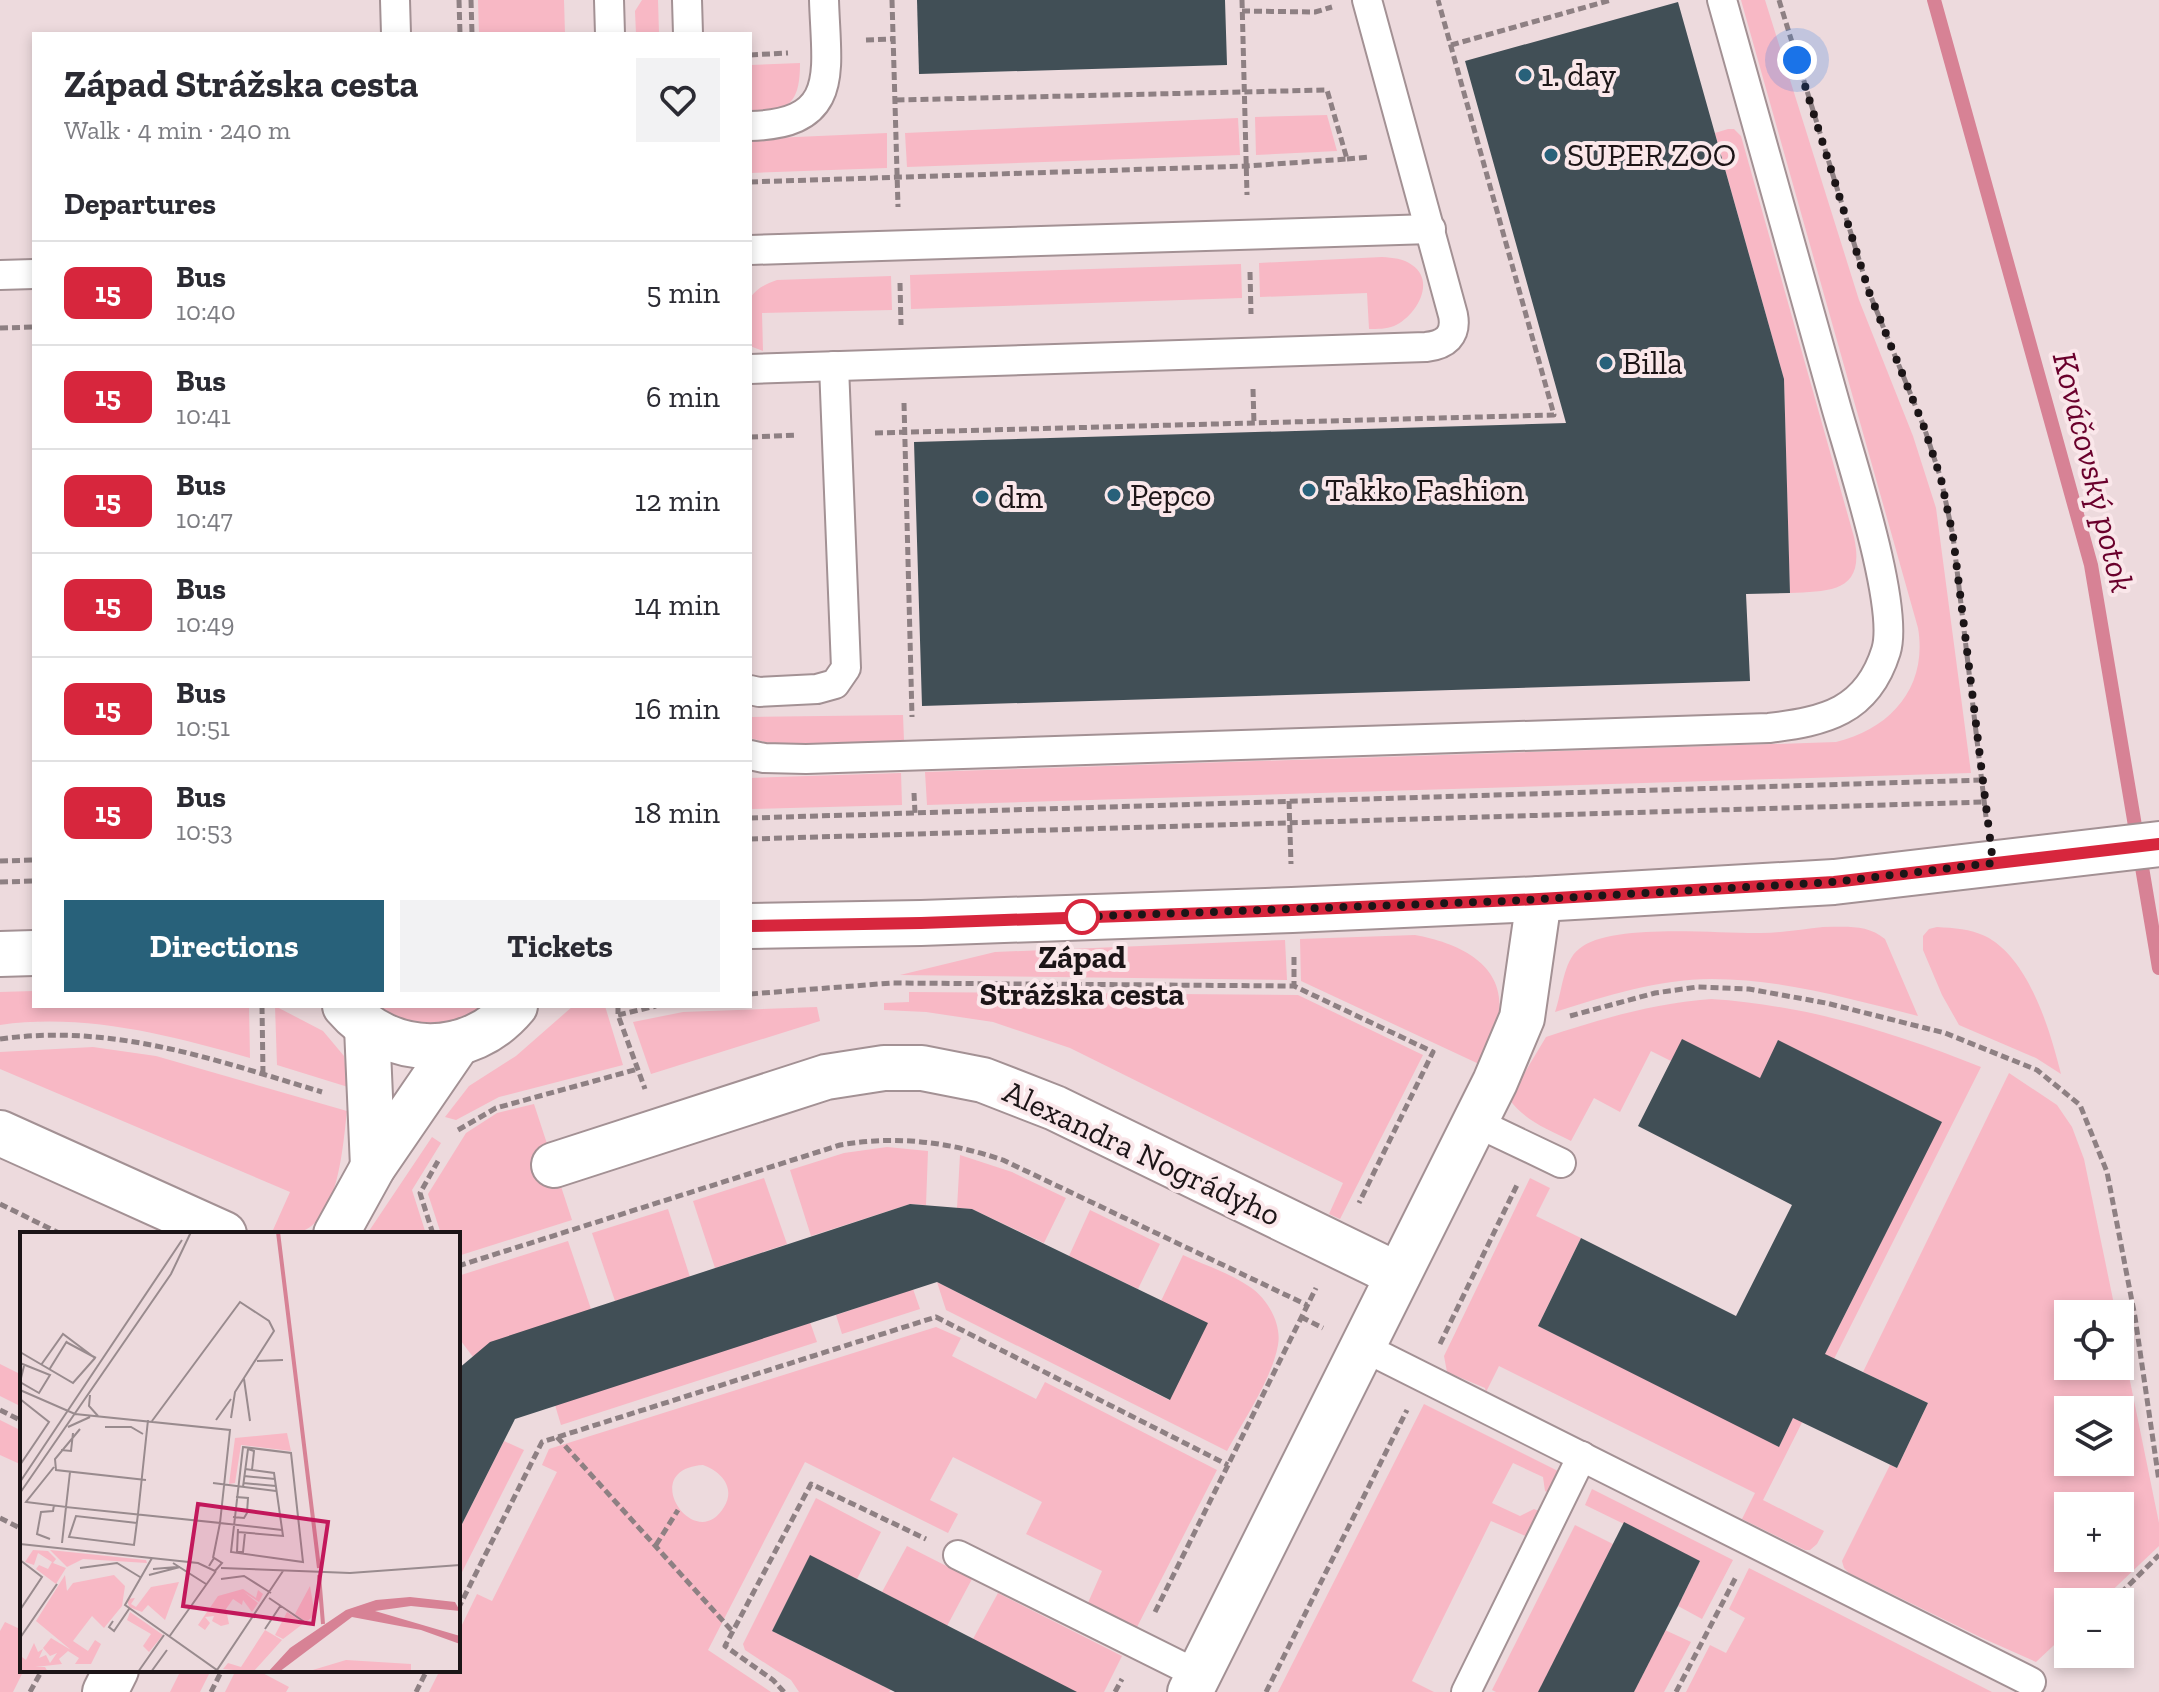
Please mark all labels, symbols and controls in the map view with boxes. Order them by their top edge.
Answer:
your location [1777,40,1817,80]
place label: 1. day [1541,56,1617,94]
button: heart [636,58,720,142]
text: Západ Strážska cesta [64,61,419,107]
marker: 1. day [1516,66,1534,84]
text: Walk · 4 min · 240 m [64,114,290,146]
place label: SUPER ZOO [1567,136,1736,174]
marker: SUPER ZOO [1542,146,1560,164]
text: Departures [64,186,216,222]
text: Bus [176,259,226,295]
text: 5 min [646,275,720,311]
text: 15 [95,276,121,309]
text: 10:40 [176,295,236,327]
place label: Billa [1622,344,1683,382]
water label: Kováčovský potok [2044,348,2143,596]
marker: Billa [1597,354,1615,372]
text: Bus [176,363,226,399]
text: 6 min [646,379,720,415]
text: 15 [95,380,121,413]
text: 10:41 [176,399,231,431]
text: Bus [176,467,226,503]
place label: Takko Fashion [1325,471,1525,509]
place label: Pepco [1130,476,1212,514]
place label: dm [998,478,1044,516]
marker: Takko Fashion [1300,481,1318,499]
text: 12 min [635,483,720,519]
text: 15 [95,484,121,517]
marker: Pepco [1105,486,1123,504]
marker: dm [973,488,991,506]
text: 10:47 [176,503,233,535]
text: Bus [176,571,226,607]
text: 14 min [634,587,720,623]
text: 15 [95,588,121,621]
text: 10:49 [176,607,235,639]
text: Bus [176,675,226,711]
text: 16 min [634,691,720,727]
text: 15 [95,692,121,725]
text: 10:51 [176,711,230,743]
text: Bus [176,779,226,815]
text: 18 min [634,795,720,831]
text: 15 [95,796,121,829]
text: 10:53 [176,815,233,847]
button: Directions [64,900,384,992]
button: Tickets [400,900,720,992]
marker: Západ Strážska cesta [1065,900,1099,934]
place label: Západ Strážska cesta [980,938,1184,1013]
street label: Alexandra Nográdyho [997,1072,1287,1234]
inset map [20,1232,460,1672]
map controls [2054,1300,2134,1668]
button: locate [2054,1300,2134,1380]
button: layers [2054,1396,2134,1476]
button: + [2054,1492,2134,1572]
button: − [2054,1588,2134,1668]

